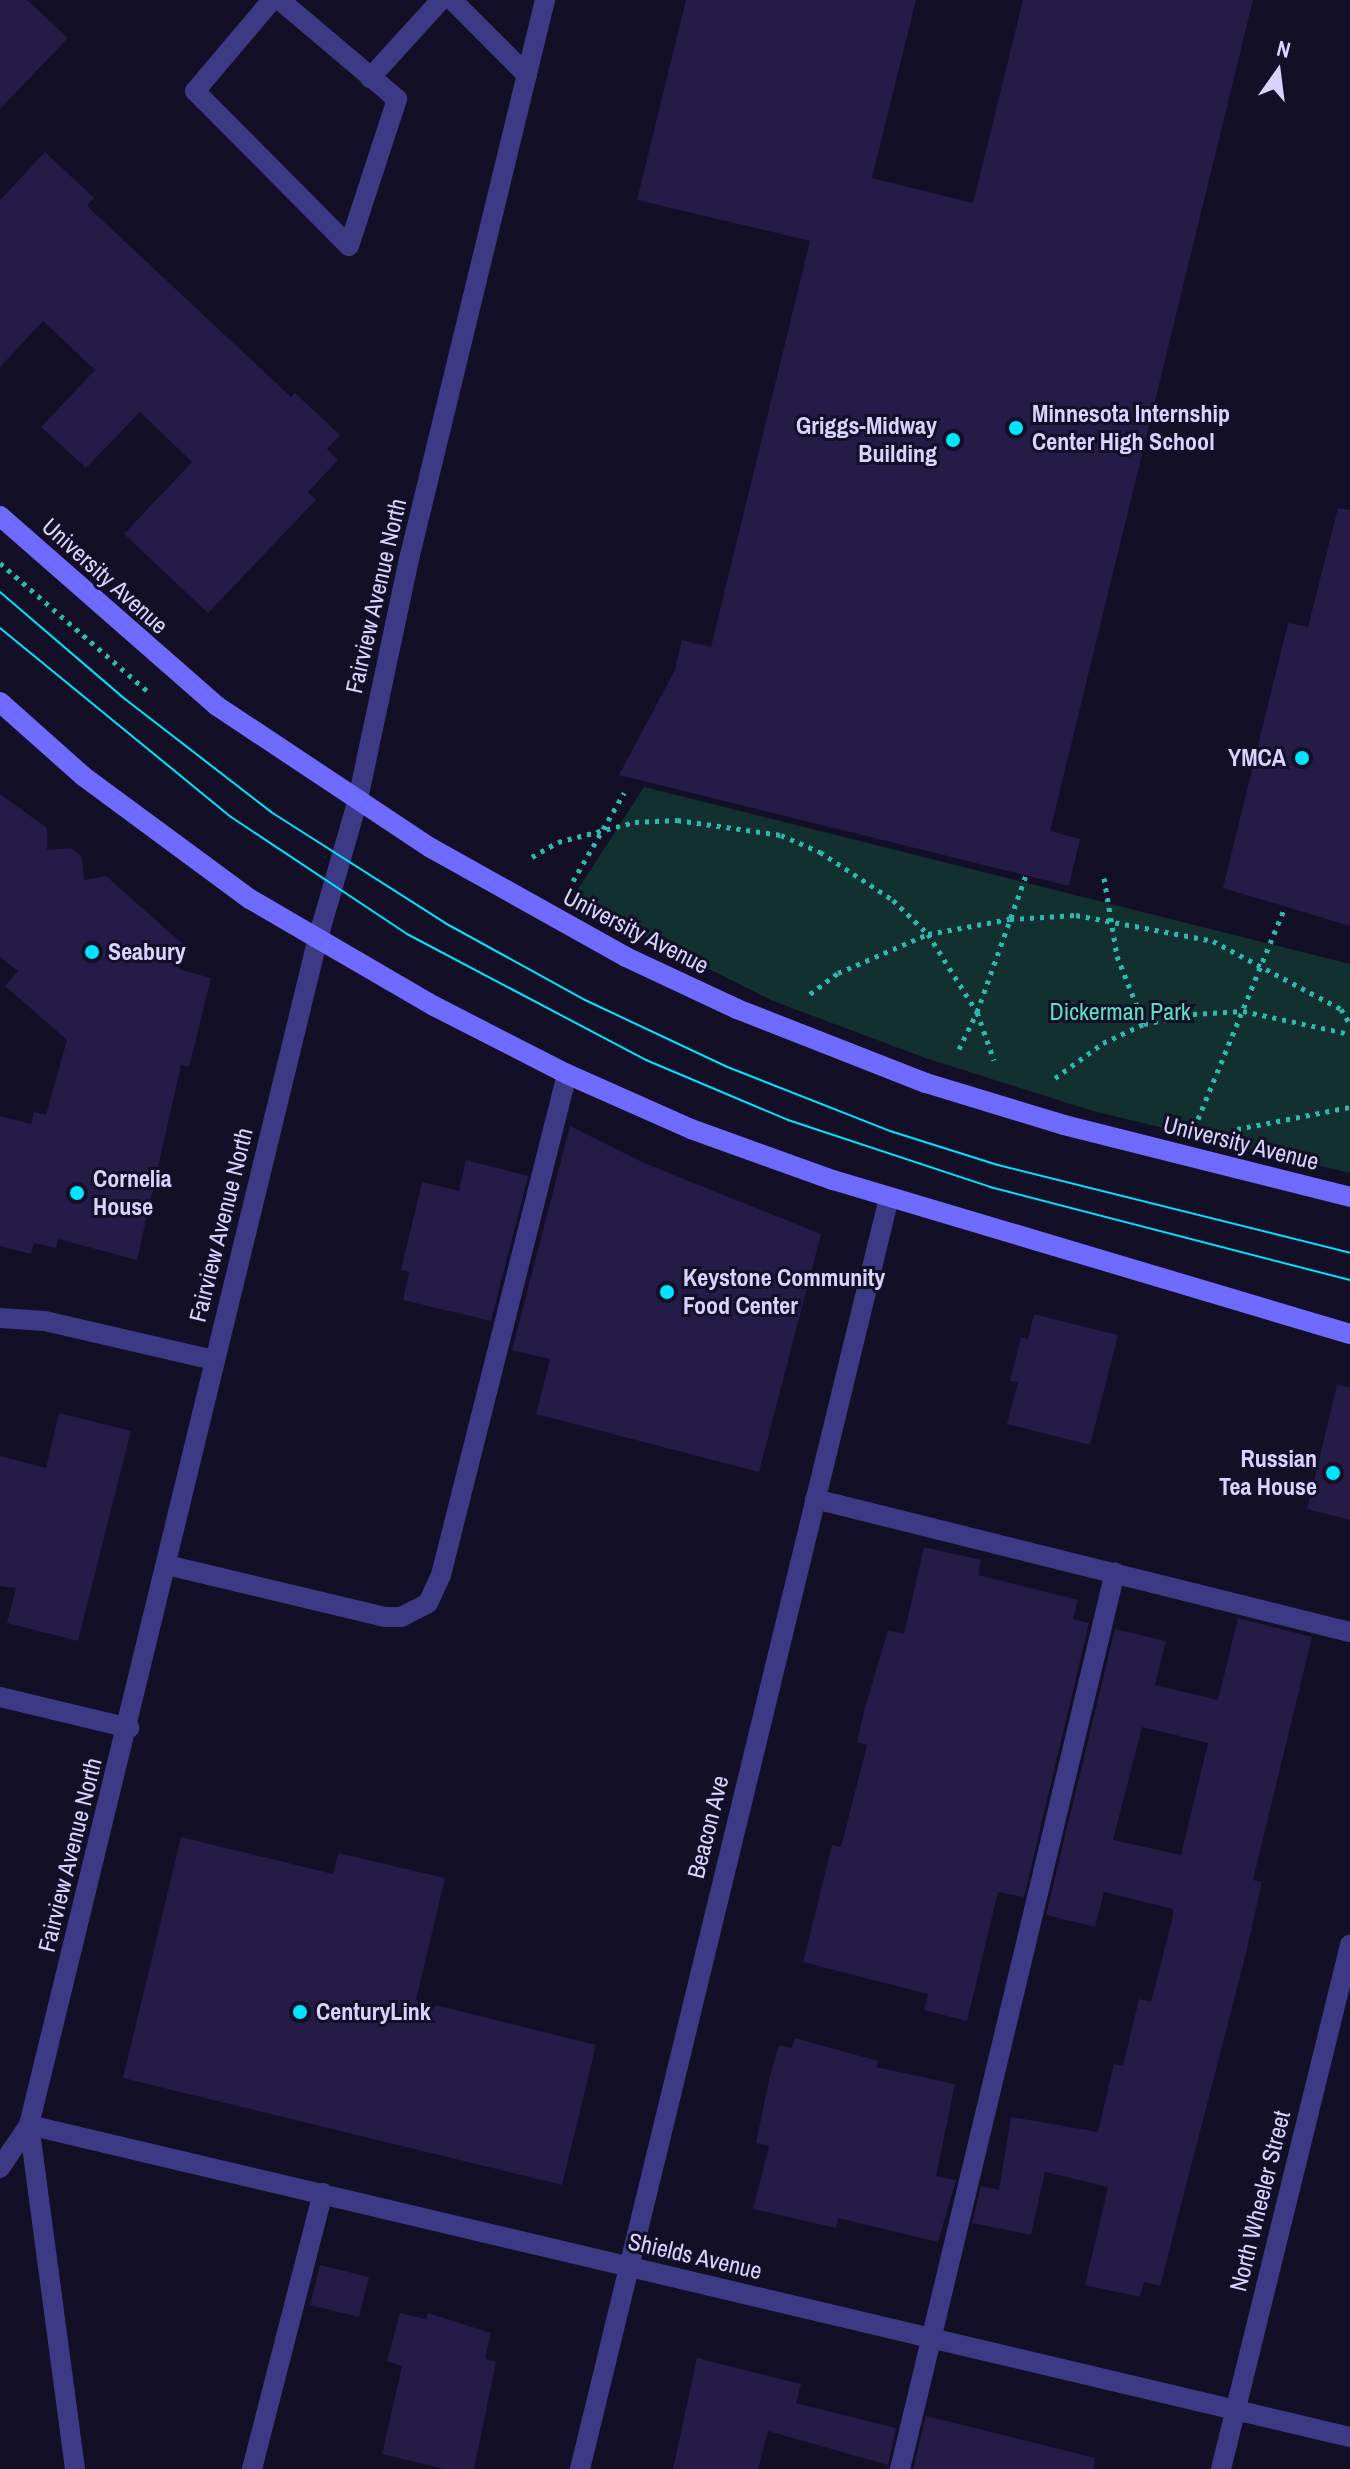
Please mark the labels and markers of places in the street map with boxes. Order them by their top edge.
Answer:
place label: Minnesota Internship Center High School [1032,400,1230,456]
place label: Griggs-Midway Building [796,412,937,468]
marker: Minnesota Internship Center High School [1007,419,1025,437]
marker: Griggs-Midway Building [944,431,962,449]
place label: YMCA [1228,744,1286,772]
marker: YMCA [1293,749,1311,767]
place label: Seabury [108,938,186,966]
marker: Seabury [83,943,101,961]
place label: Cornelia House [93,1165,172,1221]
marker: Cornelia House [68,1184,86,1202]
place label: Keystone Community Food Center [683,1264,885,1320]
marker: Keystone Community Food Center [658,1283,676,1301]
place label: Russian Tea House [1219,1445,1317,1501]
marker: Russian Tea House [1324,1464,1342,1482]
place label: CenturyLink [316,1998,431,2026]
marker: CenturyLink [291,2003,309,2021]

